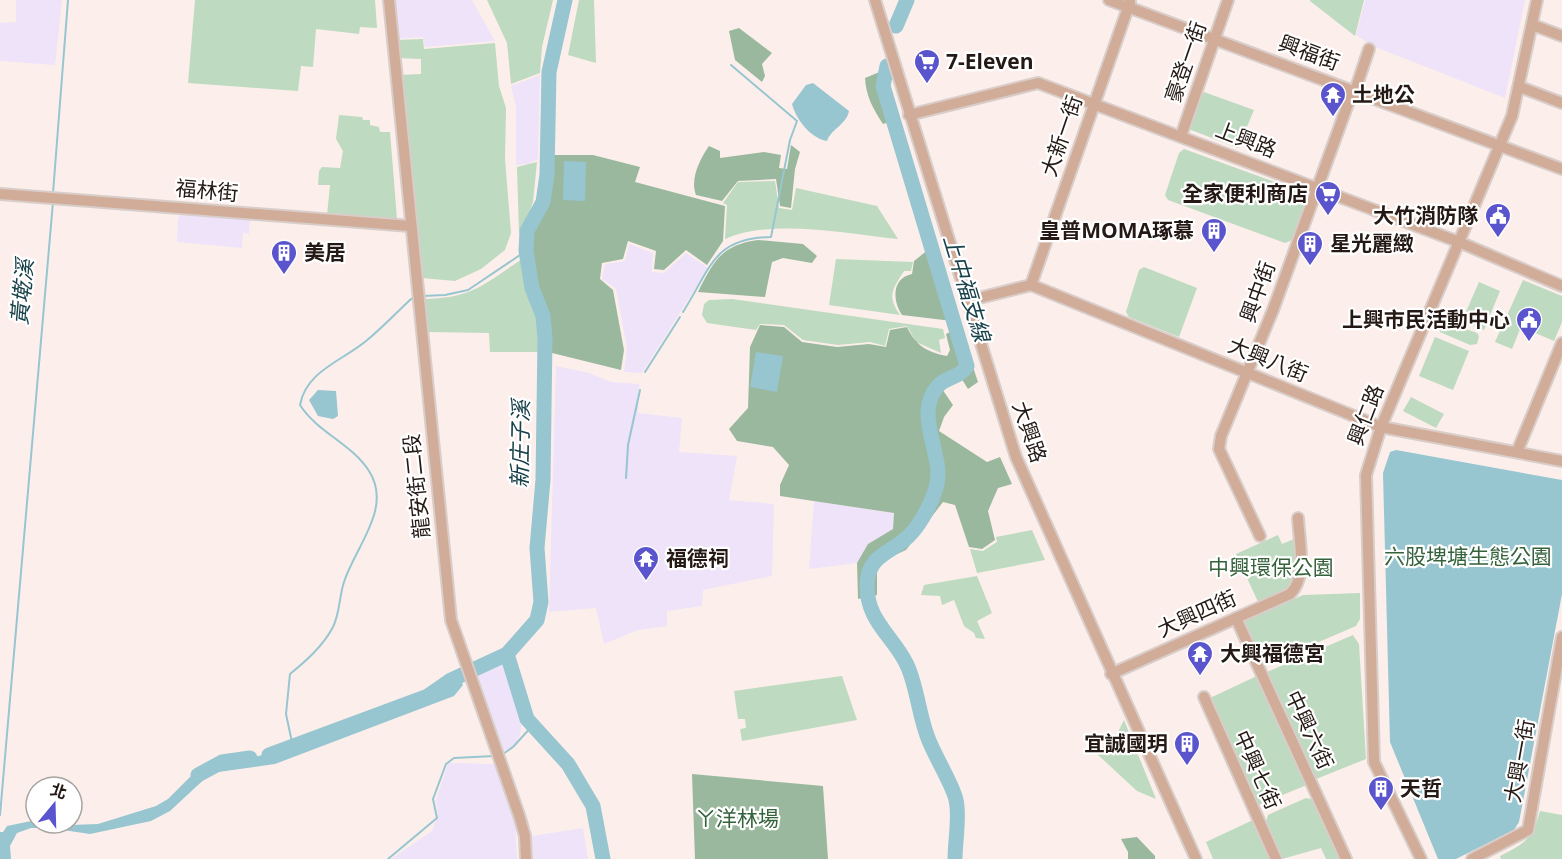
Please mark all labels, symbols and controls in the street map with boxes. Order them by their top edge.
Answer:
street label: 豪登一街 [1158,17,1212,106]
street label: 興福街 [1275,28,1344,76]
supermarket icon: 7-Eleven [912,47,942,85]
place label: 7-Eleven [946,47,1034,75]
temple icon: 土地公 [1318,80,1348,118]
place label: 土地公 [1352,80,1415,108]
street label: 大新一街 [1034,91,1088,180]
street label: 上興路 [1212,115,1281,163]
street label: 福林街 [174,173,240,207]
place label: 全家便利商店 [1182,179,1308,207]
supermarket icon: 全家便利商店 [1313,179,1343,217]
place label: 大竹消防隊 [1373,201,1479,229]
public building icon: 大竹消防隊 [1483,201,1513,239]
place label: 皇普MOMA琢慕 [1039,216,1194,244]
building icon: 皇普MOMA琢慕 [1199,216,1229,254]
building icon: 星光麗緻 [1295,229,1325,267]
place label: 星光麗緻 [1330,229,1414,257]
water label: 上中福支線 [938,231,999,348]
building icon: 美居 [269,238,299,276]
place label: 美居 [304,238,346,266]
water label: 黃墘溪 [3,255,39,326]
street label: 興中街 [1233,257,1281,326]
place label: 上興市民活動中心 [1342,305,1510,333]
public building icon: 上興市民活動中心 [1514,305,1544,343]
street label: 大興八街 [1224,330,1313,388]
street label: 興仁路 [1341,380,1389,449]
water label: 新庄子溪 [503,397,535,488]
street label: 大興路 [1006,397,1053,466]
street label: 龍安街二段 [397,432,435,540]
park label: 六股埤塘生態公園 [1384,542,1552,570]
temple icon: 福德祠 [631,544,661,582]
place label: 福德祠 [666,544,729,572]
park label: 中興環保公園 [1208,553,1334,581]
street label: 大興四街 [1153,583,1241,643]
temple icon: 大興福德宮 [1185,639,1215,677]
place label: 大興福德宮 [1220,639,1325,667]
street label: 中興六街 [1279,686,1340,774]
street label: 大興一街 [1498,717,1540,805]
street label: 中興七街 [1228,726,1288,814]
place label: 宜誠國玥 [1084,729,1168,757]
building icon: 宜誠國玥 [1172,729,1202,767]
building icon: 天哲 [1366,774,1396,812]
place label: 天哲 [1400,774,1442,802]
north arrow [24,775,84,835]
text: 北 [48,778,70,804]
park label: ㄚ洋林場 [695,804,779,832]

